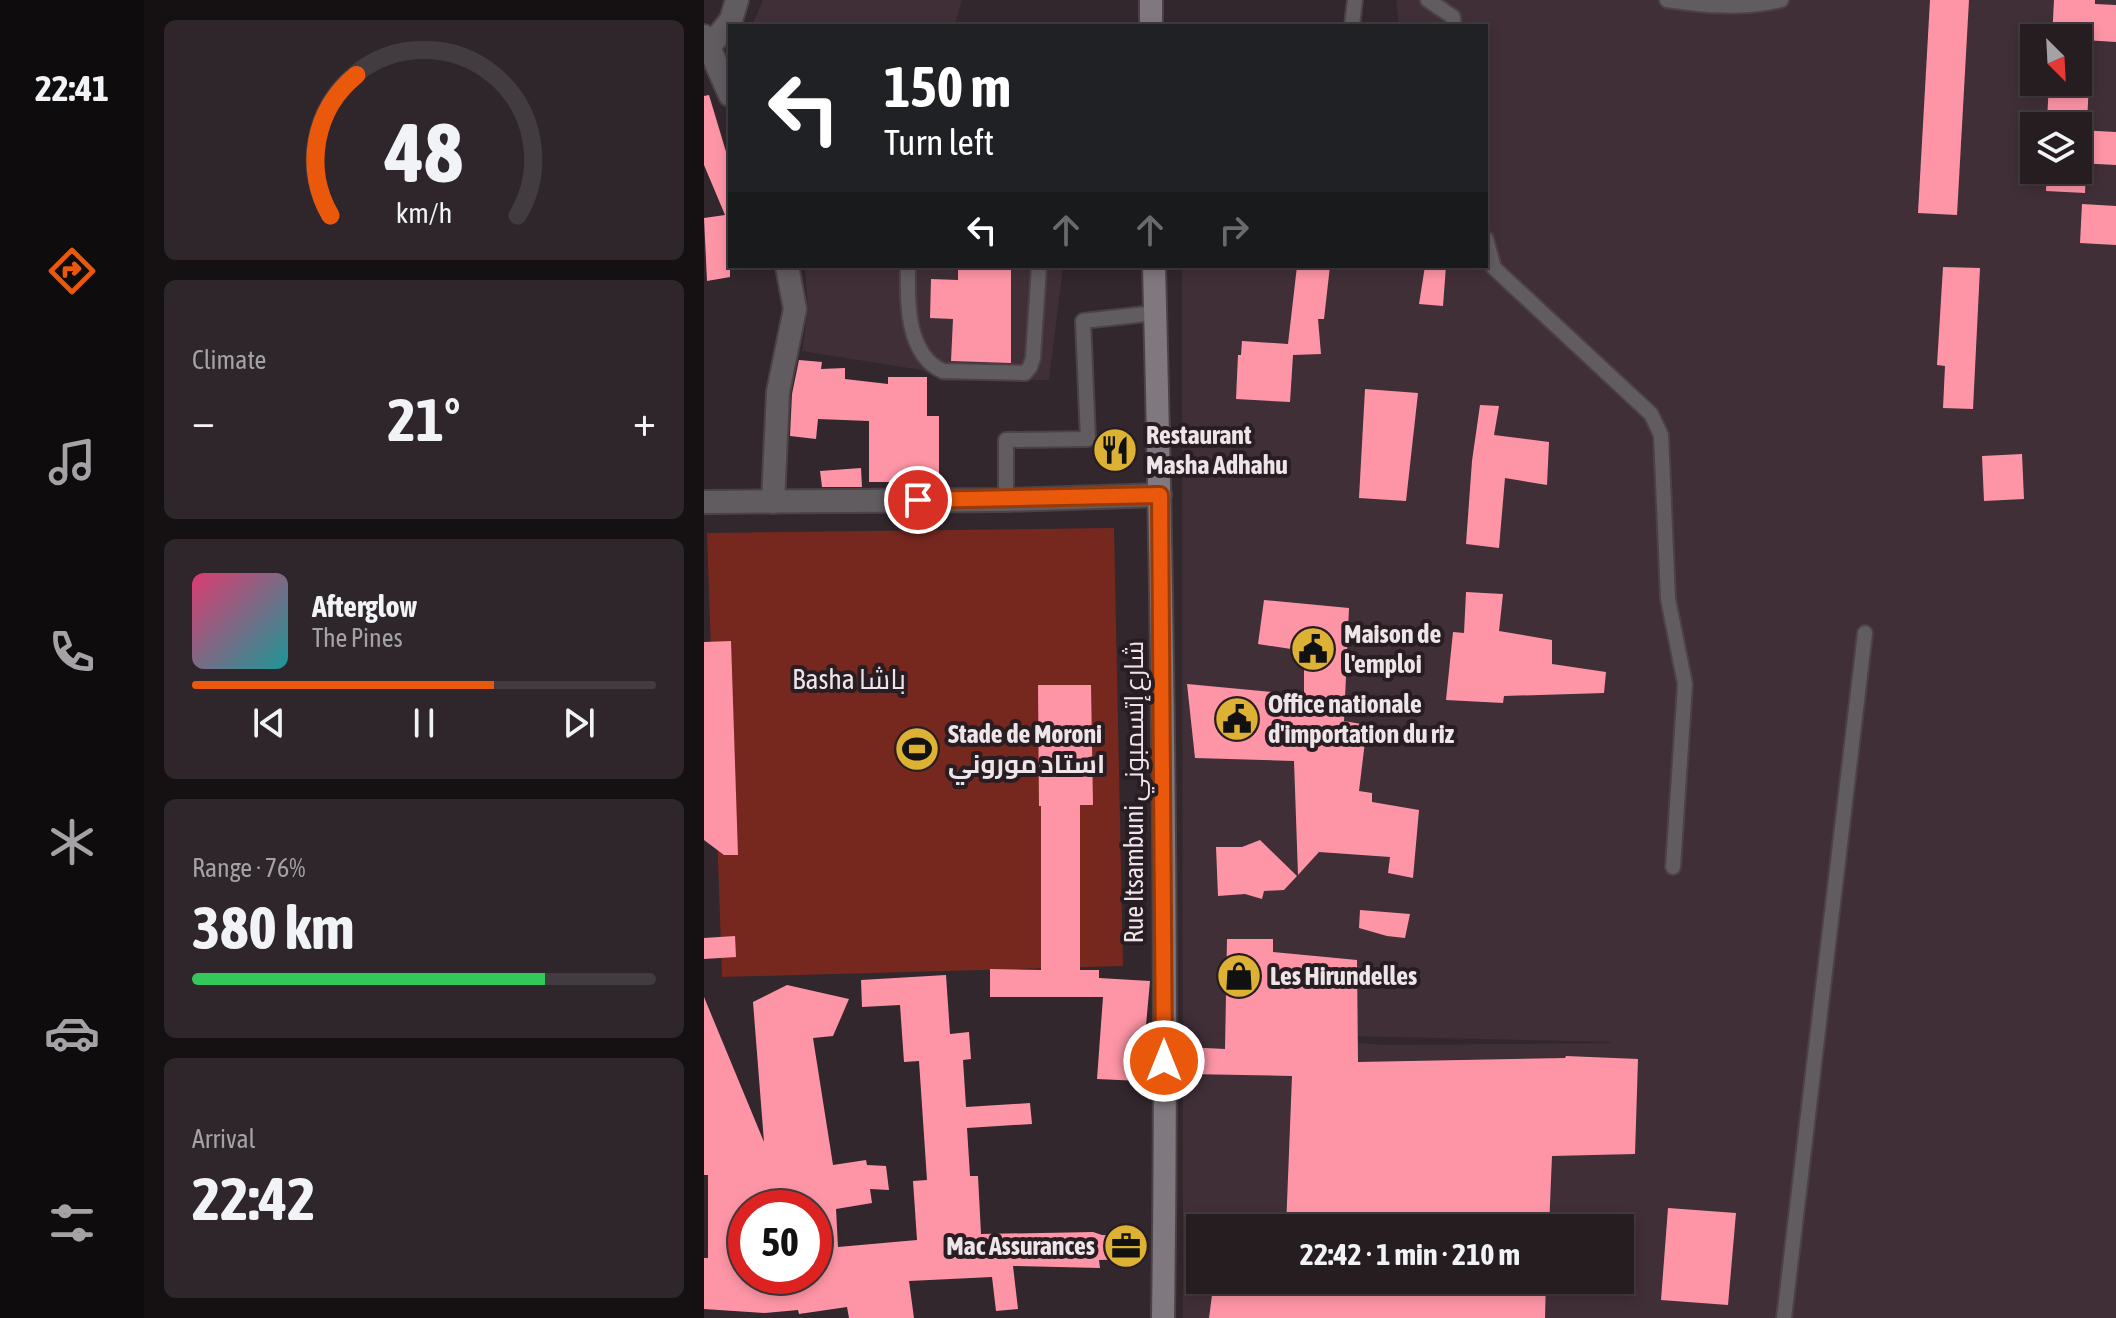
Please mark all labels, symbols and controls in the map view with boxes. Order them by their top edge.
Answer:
north arrow [2020,24,2092,96]
map controls [2020,24,2092,184]
text: 150 m [884,55,1011,119]
icon: left [752,56,856,160]
text: 22:41 [35,67,109,109]
text: 48 [384,103,463,199]
button: layers [2020,112,2092,184]
text: Turn left [884,121,994,163]
text: km/h [396,196,452,229]
icon: left [960,208,1004,252]
icon: ahead [1044,208,1088,252]
icon: ahead [1128,208,1172,252]
icon: right [1212,208,1256,252]
icon: directions [44,243,100,299]
text: Climate [192,345,266,375]
text: 21° [388,385,460,454]
text: − [192,395,215,445]
text: + [633,395,656,445]
place label: Restaurant Masha Adhahu [1146,420,1288,480]
restaurant icon: Restaurant Masha Adhahu [1091,426,1139,474]
icon: music [44,434,100,490]
pin [884,466,952,534]
icon: arrive [896,478,940,522]
text: Afterglow [312,589,417,623]
place label: Maison de l'emploi [1344,619,1441,679]
text: The Pines [312,623,403,653]
icon: phone [44,624,100,680]
public building icon: Maison de l'emploi [1289,625,1337,673]
street label: Rue Itsambuni شارع إتسمبوني [1119,641,1155,943]
district label: Basha باشا [792,663,906,695]
place label: Office nationale d'importation du riz [1268,689,1455,749]
public building icon: Office nationale d'importation du riz [1213,695,1261,743]
icon: previous [247,701,291,745]
icon: pause [402,701,446,745]
icon: next [557,701,601,745]
place label: Stade de Moroni استاد موروني [948,719,1105,785]
sports icon: Stade de Moroni استاد موروني [893,725,941,773]
icon: climate [44,814,100,870]
text: Range · 76% [192,853,305,883]
text: 380 km [192,893,354,962]
shop icon: Les Hirundelles [1215,952,1263,1000]
place label: Les Hirundelles [1270,961,1417,991]
icon: car [44,1005,100,1061]
position arrow [1122,1019,1206,1103]
text: Arrival [192,1124,256,1154]
text: 22:42 [192,1164,315,1233]
speed limit sign: 50 [728,1190,832,1294]
icon: filters [44,1195,100,1251]
office icon: Mac Assurances [1102,1222,1150,1270]
place label: Mac Assurances [946,1231,1095,1261]
text: 22:42 · 1 min · 210 m [1300,1237,1520,1271]

